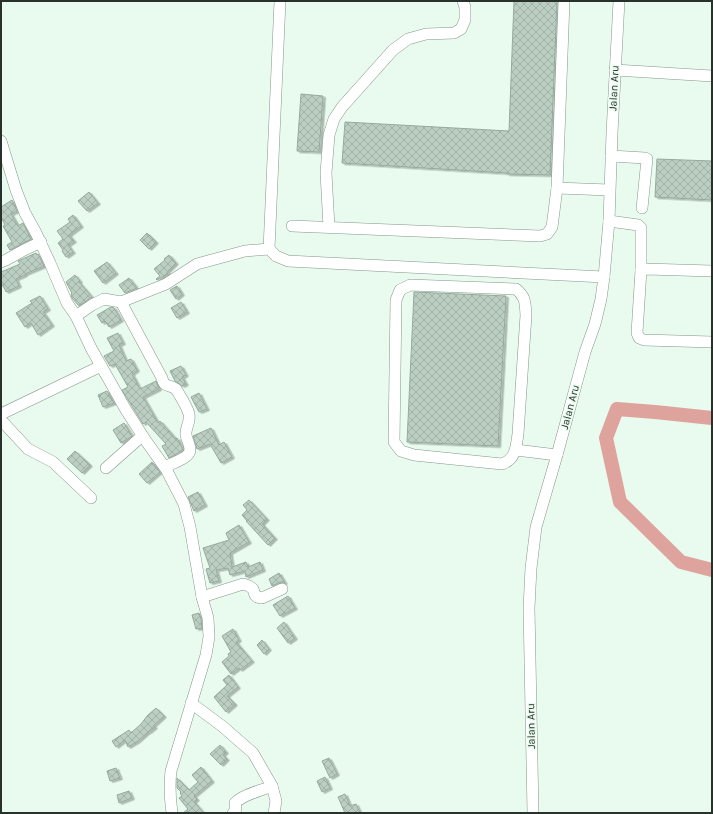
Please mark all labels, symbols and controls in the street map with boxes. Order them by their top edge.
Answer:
street label: Jalan Aru [606,65,622,111]
street label: Jalan Aru [558,383,582,431]
street label: Jalan Aru [524,703,538,749]

